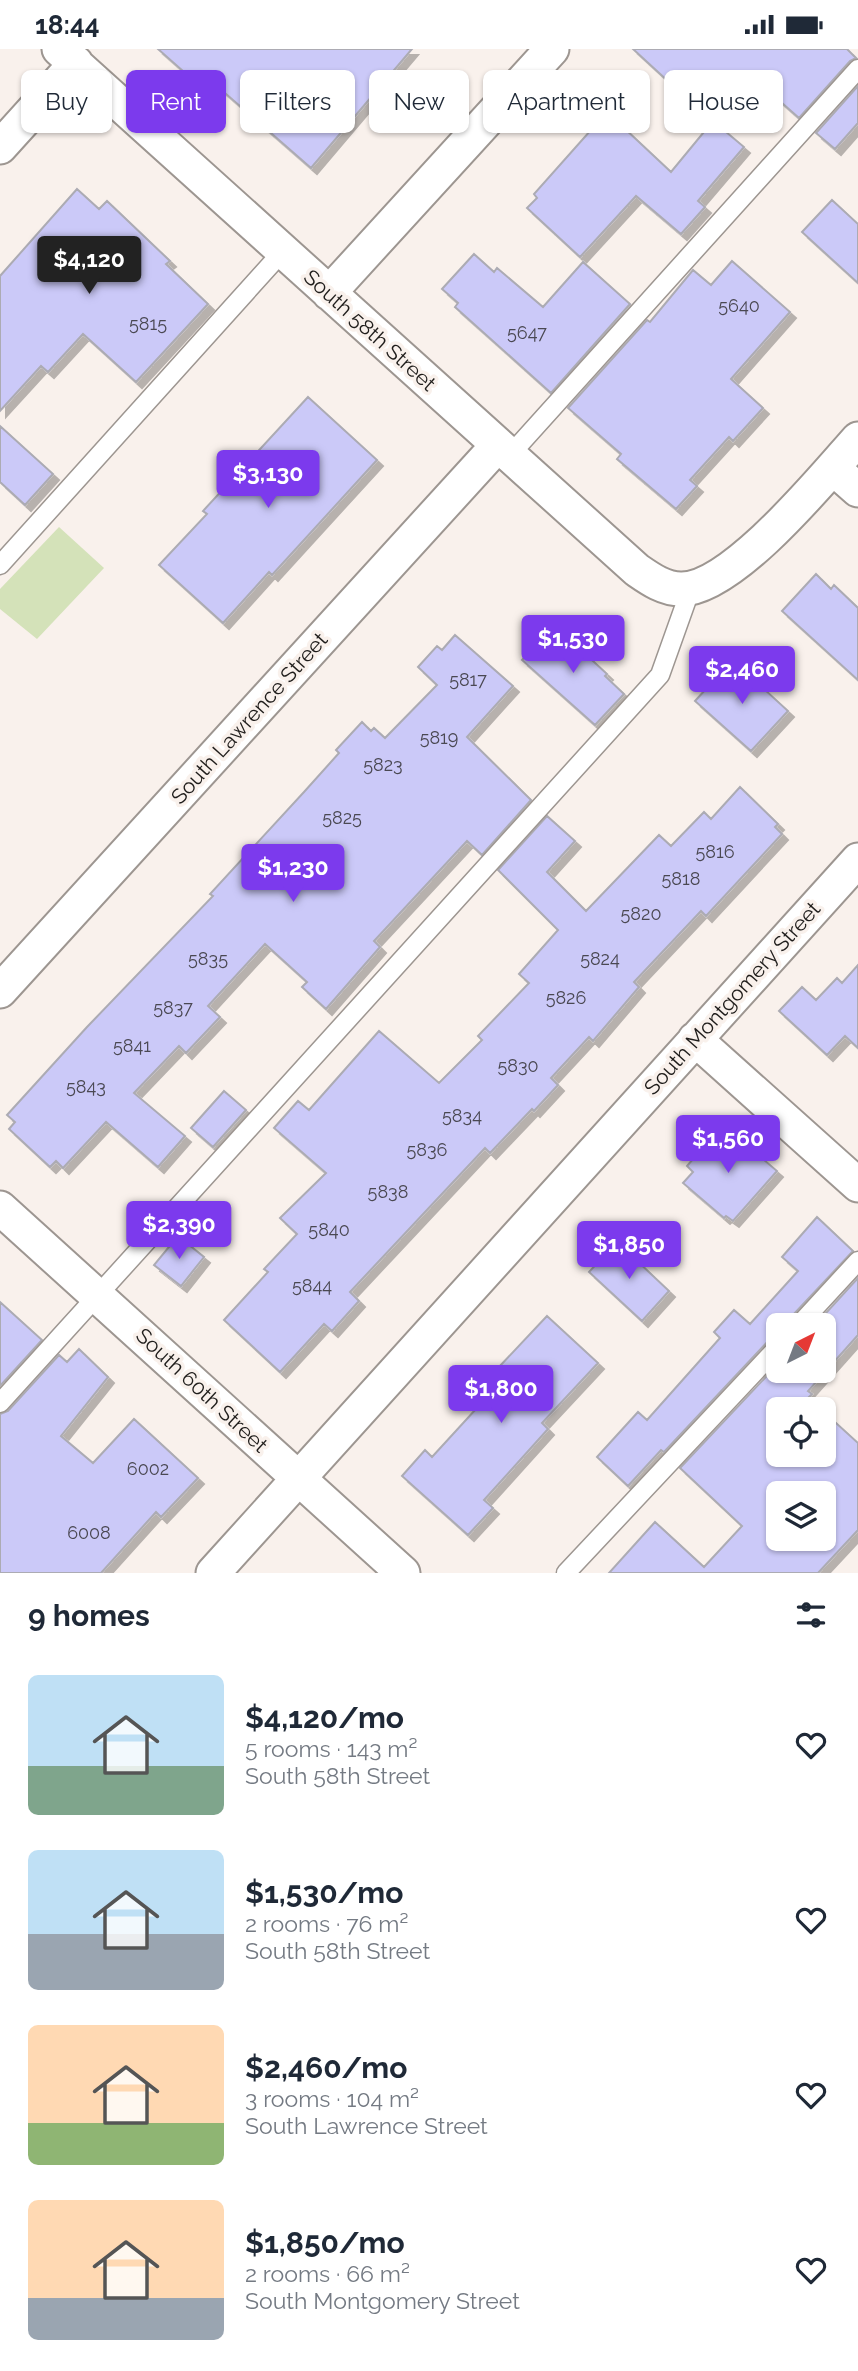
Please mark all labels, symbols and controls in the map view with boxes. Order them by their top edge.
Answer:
text: 18:44 [35,10,100,40]
chip: Buy [21,70,112,133]
chip: Rent [126,70,226,133]
chip: Filters [240,70,355,133]
chip: New [369,70,469,133]
chip: Apartment [483,70,650,133]
chip: House [664,70,783,133]
pin: $4,120 [32,237,146,296]
text: $4,120 [53,245,125,272]
street label: South 58th Street [299,264,441,396]
house number: 5640 [718,295,760,316]
house number: 5815 [129,313,167,334]
house number: 5647 [507,322,547,343]
pin: $3,130 [211,451,325,510]
text: $3,130 [233,459,303,486]
pin: $1,530 [516,615,630,675]
text: $1,530 [538,624,608,651]
street label: South Lawrence Street [166,627,332,809]
pin: $2,460 [685,647,799,706]
text: $2,460 [705,655,779,682]
house number: 5817 [449,669,487,690]
house number: 5819 [420,727,458,748]
house number: 5823 [363,754,403,775]
house number: 5825 [322,807,362,828]
house number: 5816 [695,841,735,862]
pin: $1,230 [236,845,350,904]
text: $1,230 [257,853,329,880]
house number: 5818 [662,868,700,889]
street label: South Montgomery Street [639,896,825,1100]
house number: 5820 [621,903,661,924]
house number: 5835 [188,948,228,969]
house number: 5824 [580,948,620,969]
house number: 5826 [546,987,587,1008]
house number: 5837 [153,997,193,1018]
house number: 5841 [113,1035,151,1056]
house number: 5830 [497,1055,539,1076]
house number: 5843 [66,1076,106,1097]
house number: 5834 [442,1105,482,1126]
pin: $1,560 [671,1115,785,1175]
text: $1,560 [692,1124,764,1151]
house number: 5836 [407,1139,448,1160]
house number: 5838 [368,1181,408,1202]
pin: $2,390 [122,1201,236,1261]
text: $2,390 [142,1210,216,1237]
house number: 5840 [308,1219,350,1240]
pin: $1,850 [572,1221,686,1281]
text: $1,850 [593,1230,665,1257]
house number: 5844 [292,1275,332,1296]
north arrow [766,1313,836,1383]
map controls [766,1313,836,1551]
street label: South 60th Street [131,1323,273,1457]
pin: $1,800 [444,1365,558,1425]
text: $1,800 [464,1374,538,1401]
button: locate [766,1397,836,1467]
house number: 6002 [127,1458,169,1479]
button: layers [766,1481,836,1551]
house number: 6008 [67,1522,111,1543]
icon: filters [792,1596,830,1634]
text: 9 homes [28,1598,150,1633]
text: $4,120/mo [245,1700,404,1735]
icon: home [84,1703,168,1787]
icon: heart [792,1726,830,1764]
text: 5 rooms · 143 m² [245,1735,417,1762]
text: South 58th Street [245,1762,430,1789]
text: $1,530/mo [245,1875,403,1910]
icon: home [84,1878,168,1962]
icon: heart [792,1901,830,1939]
text: 2 rooms · 76 m² [245,1910,408,1937]
text: South 58th Street [245,1937,430,1964]
text: $2,460/mo [245,2050,407,2085]
icon: home [84,2053,168,2137]
icon: heart [792,2076,830,2114]
text: 3 rooms · 104 m² [245,2085,419,2112]
text: South Lawrence Street [245,2112,488,2139]
text: $1,850/mo [245,2225,405,2260]
icon: home [84,2228,168,2312]
icon: heart [792,2251,830,2289]
text: 2 rooms · 66 m² [245,2260,410,2287]
text: South Montgomery Street [245,2287,520,2314]

